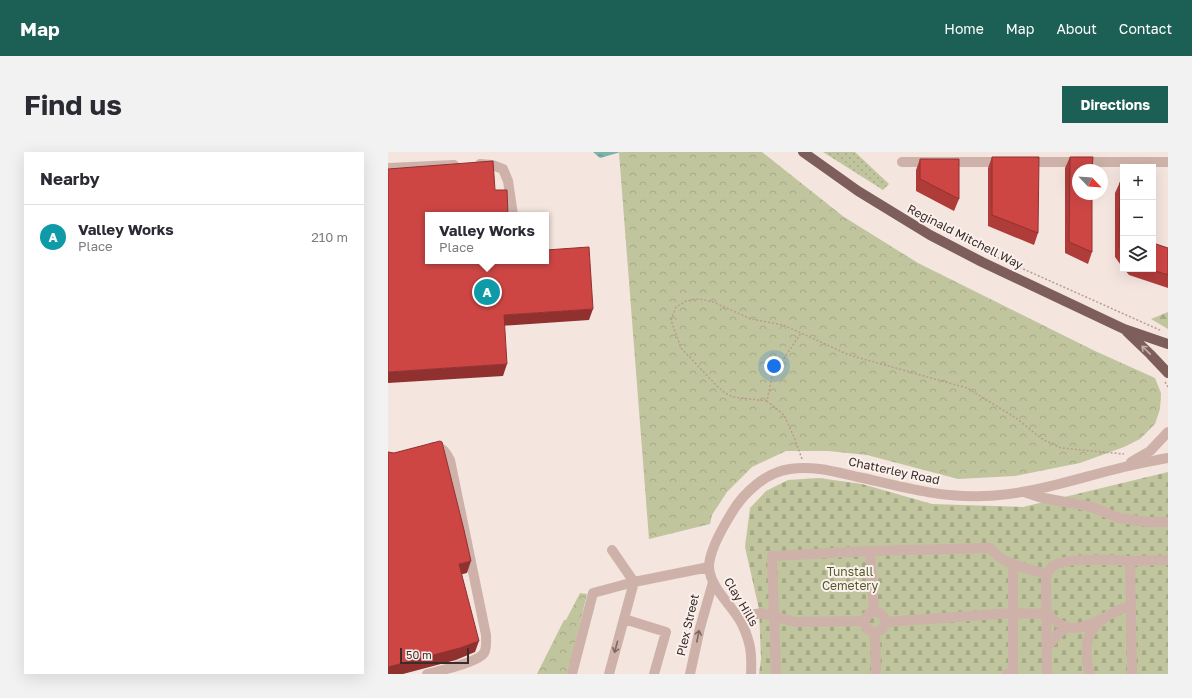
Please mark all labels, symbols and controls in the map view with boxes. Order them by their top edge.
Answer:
text: Map [20,17,60,40]
text: Home [944,20,984,37]
text: Map [1006,20,1034,37]
text: About [1056,20,1097,37]
text: Contact [1119,20,1172,37]
button: Directions [1062,86,1168,123]
text: Find us [24,88,122,121]
north arrow [1072,164,1108,200]
map controls [1120,164,1156,272]
button: + [1120,164,1156,200]
text: Nearby [40,168,100,189]
button: − [1120,200,1156,236]
street label: Reginald Mitchell Way [905,201,1026,272]
popup [425,212,549,264]
text: Valley Works [78,220,174,238]
text: Valley Works [439,221,535,239]
text: A [48,229,58,245]
text: 210 m [311,229,348,245]
button: layers [1120,236,1156,272]
text: Place [78,238,113,254]
text: Place [439,239,474,255]
pin: A [474,277,500,307]
one-way arrow [1141,346,1152,355]
your location [764,356,784,376]
street label: Chatterley Road [847,454,941,488]
park label: Tunstall Cemetery [822,564,878,593]
street label: Clay Hills [721,574,762,629]
street label: Plex Street [673,592,702,657]
one-way arrow [694,630,702,643]
one-way arrow [612,640,619,653]
scale bar [400,646,469,665]
text: 50 m [406,648,432,661]

